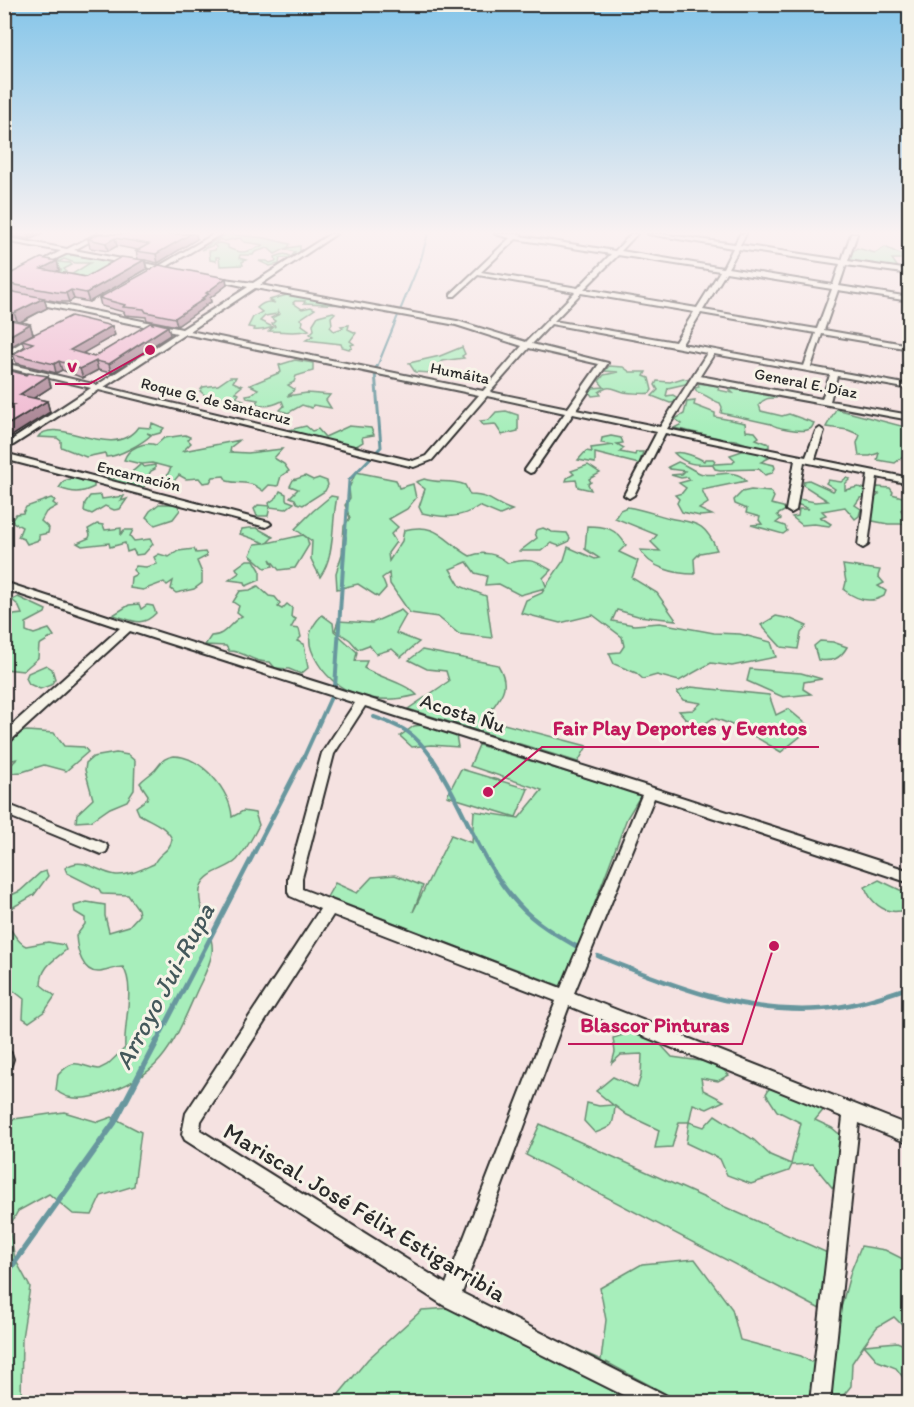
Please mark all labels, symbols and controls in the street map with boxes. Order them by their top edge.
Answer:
callout: v [55,345,89,384]
text: v [67,352,77,377]
street label: Humáita [429,358,492,388]
street label: General E. Díaz [753,364,860,402]
street label: Roque G. de Santacruz [139,373,294,429]
street label: Encarnación [95,456,183,496]
street label: Acosta Ñu [418,688,508,738]
callout: Fair Play Deportes y Eventos [542,708,819,747]
text: Fair Play Deportes y Eventos [553,715,807,741]
water label: Arroyo Jui-Rupa [107,897,221,1074]
callout: Blascor Pinturas [568,1005,742,1044]
text: Blascor Pinturas [580,1012,730,1037]
street label: Mariscal. José Félix Estigarribia [219,1116,512,1308]

